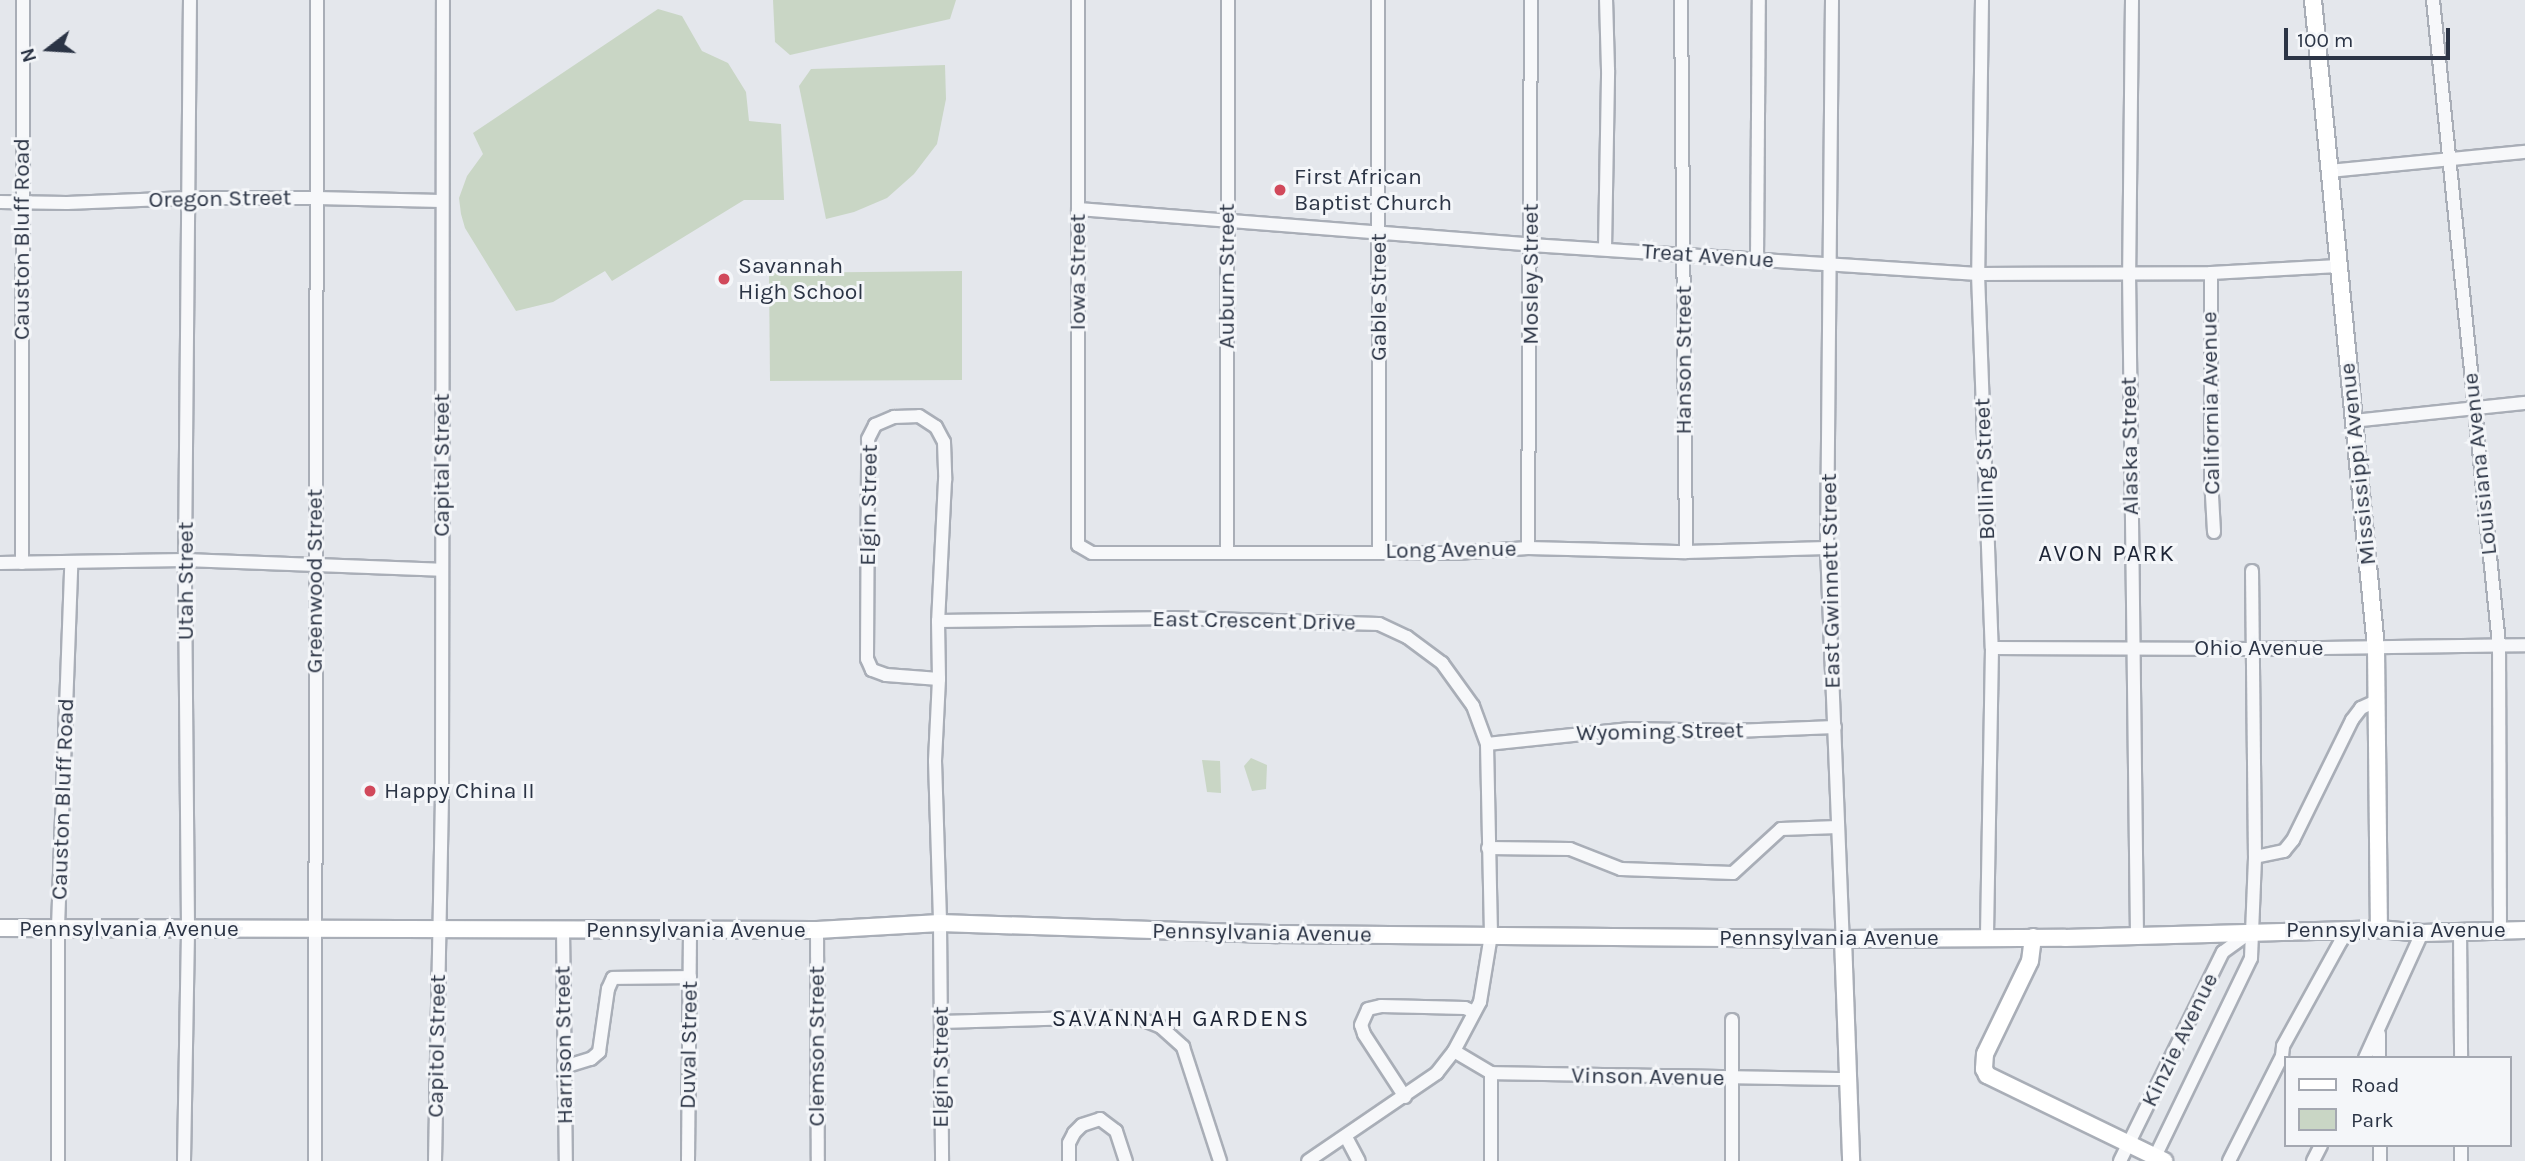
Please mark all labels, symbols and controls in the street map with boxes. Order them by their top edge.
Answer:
north arrow [14,14,84,84]
scale bar [2287,14,2453,58]
text: 100 m [2297,28,2354,52]
text: N [16,45,41,65]
street label: Causton Bluff Road [8,138,36,340]
place label: First African Baptist Church [1294,163,1452,217]
marker: First African Baptist Church [1272,182,1288,198]
street label: Oregon Street [148,184,292,214]
street label: Auburn Street [1213,203,1241,349]
street label: Mosley Street [1517,203,1545,345]
street label: Iowa Street [1064,214,1092,330]
street label: Gable Street [1365,233,1393,361]
street label: Treat Avenue [1641,238,1775,274]
place label: Savannah High School [738,252,864,306]
marker: Savannah High School [716,271,732,287]
street label: Hanson Street [1670,285,1698,435]
street label: California Avenue [2196,311,2226,495]
street label: Mississippi Avenue [2334,361,2382,567]
street label: Louisiana Avenue [2457,371,2503,557]
street label: Alaska Street [2115,376,2145,516]
street label: Capital Street [428,393,456,537]
street label: Bolling Street [1969,398,2001,540]
street label: Elgin Street [854,444,884,566]
street label: East Gwinnett Street [1815,473,1847,689]
street label: Greenwood Street [301,489,329,673]
street label: Utah Street [172,522,200,640]
street label: Long Avenue [1385,535,1517,565]
district label: AVON PARK [2039,540,2175,568]
street label: East Crescent Drive [1152,605,1356,637]
street label: Ohio Avenue [2194,634,2324,662]
street label: Causton Bluff Road [46,698,80,900]
street label: Wyoming Street [1576,717,1744,747]
place label: Happy China II [384,777,535,805]
marker: Happy China II [362,783,378,799]
street label: Pennsylvania Avenue [19,915,239,943]
street label: Pennsylvania Avenue [586,916,806,944]
street label: Pennsylvania Avenue [2286,916,2506,944]
street label: Pennsylvania Avenue [1152,917,1372,949]
street label: Pennsylvania Avenue [1719,924,1939,952]
street label: Harrison Street [549,965,579,1125]
street label: Clemson Street [803,966,831,1126]
street label: Kinzie Avenue [2136,969,2224,1111]
street label: Capitol Street [422,974,452,1118]
street label: Duval Street [674,981,704,1109]
district label: SAVANNAH GARDENS [1054,1005,1308,1033]
street label: Elgin Street [927,1006,955,1128]
legend [2284,1056,2511,1147]
street label: Vinson Avenue [1571,1062,1725,1092]
text: Road [2351,1073,2399,1097]
text: Park [2351,1108,2394,1132]

